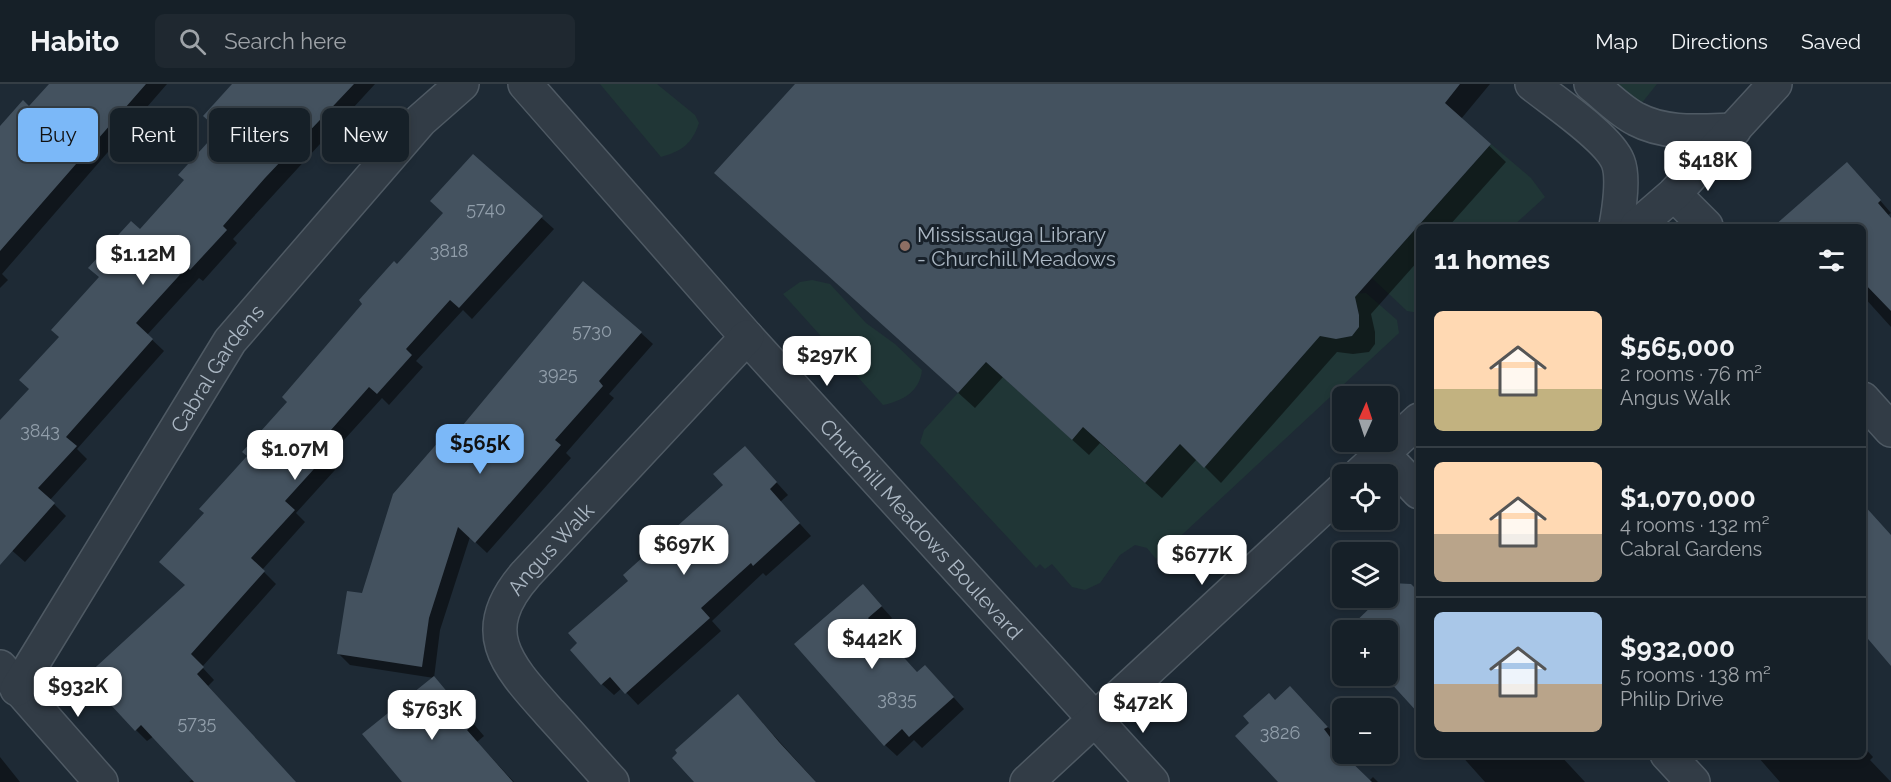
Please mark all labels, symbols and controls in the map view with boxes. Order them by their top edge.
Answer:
search box [155,14,575,68]
text: Habito [30,25,119,58]
icon: search [176,25,209,58]
text: Search here [224,28,346,54]
text: Map [1595,29,1638,54]
text: Directions [1671,29,1768,54]
text: Saved [1801,29,1861,54]
chip: Buy [18,108,98,162]
chip: Rent [110,108,197,162]
chip: Filters [209,108,310,162]
chip: New [322,108,409,162]
pin: $418K [1666,141,1750,192]
text: $418K [1678,148,1738,172]
house number: 5740 [466,198,506,219]
place label: Mississauga Library - Churchill Meadows [917,222,1116,271]
pin: $1.12M [94,235,192,286]
marker: Mississauga Library - Churchill Meadows [898,239,912,253]
house number: 3818 [430,240,468,261]
text: $1.12M [110,242,176,266]
icon: filters [1815,244,1848,277]
text: 11 homes [1434,245,1550,275]
street label: Cabral Gardens [165,299,269,437]
house number: 5730 [572,320,612,341]
text: $565,000 [1620,332,1735,362]
icon: home [1482,335,1554,407]
pin: $297K [785,336,869,387]
text: $297K [797,343,857,367]
text: 2 rooms · 76 m² [1620,362,1762,386]
house number: 3925 [538,363,578,384]
north arrow [1332,386,1398,452]
map controls [1332,386,1398,764]
text: Angus Walk [1620,386,1730,410]
street label: Churchill Meadows Boulevard [815,413,1028,644]
house number: 3843 [20,420,60,441]
pin: $565K [438,424,522,475]
pin: $1.07M [246,430,344,481]
text: $565K [450,431,510,455]
text: $1.07M [261,437,329,461]
button: locate [1332,464,1398,530]
text: $1,070,000 [1620,483,1756,513]
icon: home [1482,486,1554,558]
street label: Angus Walk [502,498,599,600]
text: 4 rooms · 132 m² [1620,513,1769,537]
pin: $697K [642,525,726,576]
text: $697K [653,532,715,556]
pin: $677K [1160,535,1244,586]
text: Cabral Gardens [1620,537,1762,561]
text: $677K [1172,542,1232,566]
button: layers [1332,542,1398,608]
pin: $442K [830,619,914,670]
button: + [1332,620,1398,686]
text: $442K [842,626,902,650]
text: $932,000 [1620,633,1735,663]
icon: home [1482,636,1554,708]
text: 5 rooms · 138 m² [1620,663,1771,687]
pin: $932K [36,667,120,718]
text: $932K [48,674,108,698]
pin: $472K [1101,683,1185,734]
text: Philip Drive [1620,687,1723,711]
house number: 3835 [877,688,917,709]
pin: $763K [390,690,474,741]
text: $472K [1113,690,1173,714]
text: $763K [402,697,462,721]
button: − [1332,698,1398,764]
house number: 5735 [178,712,217,733]
house number: 3826 [1260,722,1300,743]

